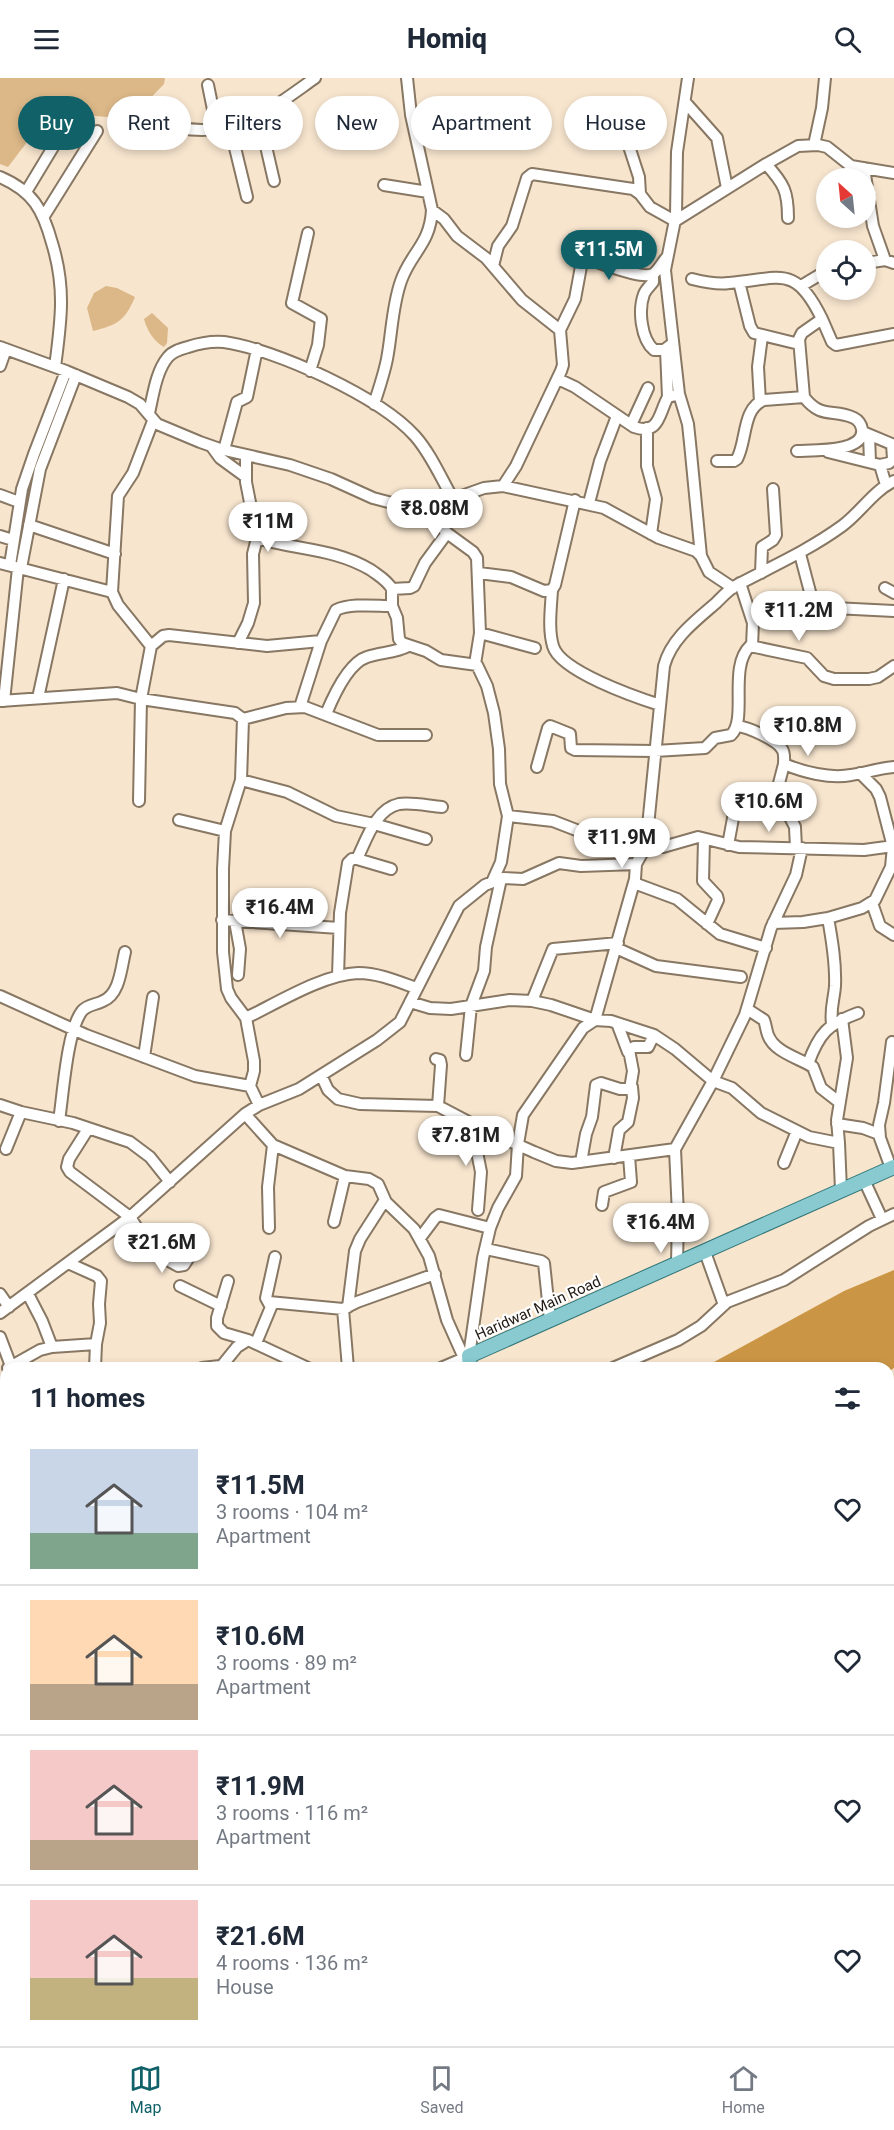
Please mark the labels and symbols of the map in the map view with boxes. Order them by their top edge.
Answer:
north arrow [816,168,876,228]
pin: ₹11.5M [560,230,658,281]
pin: ₹8.08M [386,489,484,540]
pin: ₹11M [232,502,304,553]
pin: ₹11.2M [750,591,848,642]
pin: ₹10.8M [759,706,857,757]
pin: ₹10.6M [720,782,818,833]
pin: ₹11.9M [573,818,671,869]
pin: ₹16.4M [231,888,329,939]
pin: ₹7.81M [417,1116,515,1167]
pin: ₹16.4M [612,1203,710,1254]
pin: ₹21.6M [113,1223,211,1274]
street label: Haridwar Main Road [472,1272,604,1344]

